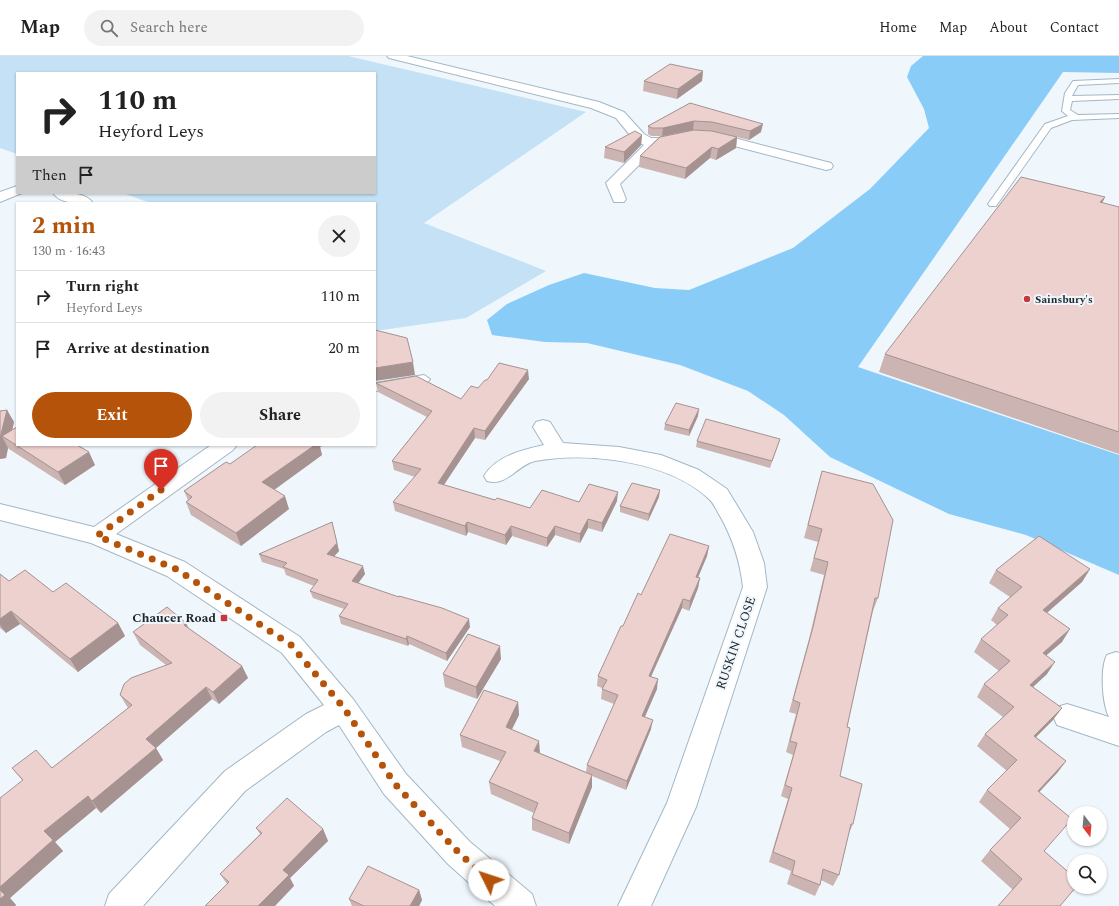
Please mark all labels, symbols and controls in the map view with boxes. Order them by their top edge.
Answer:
search box [84,10,364,46]
text: Map [20,13,60,42]
text: Search here [130,16,208,39]
icon: search [98,17,120,39]
text: Home [879,17,917,38]
text: Map [939,17,967,38]
text: About [989,17,1028,38]
text: Contact [1050,17,1099,38]
text: 110 m [98,79,177,122]
icon: right [32,88,84,140]
text: Heyford Leys [98,118,204,145]
text: Then [32,164,67,187]
icon: arrive [75,164,97,186]
text: 2 min [32,208,96,244]
button: close [318,215,360,257]
text: 130 m · 16:43 [32,241,105,261]
text: Turn right [66,275,139,298]
text: 110 m [321,285,360,308]
icon: right [32,286,54,308]
place label: Sainsbury's [1035,291,1093,308]
marker: Sainsbury's [1022,294,1032,304]
text: Heyford Leys [66,298,143,318]
text: Arrive at destination [66,337,210,360]
text: 20 m [328,337,360,360]
icon: arrive [32,338,54,360]
button: Exit [32,392,192,438]
button: Share [200,392,360,438]
pin [144,449,178,490]
icon: arrive [150,455,172,477]
street label: RUSKIN CLOSE [711,594,761,692]
place label: Chaucer Road [132,608,216,628]
marker: Chaucer Road [219,613,229,623]
north arrow [1067,806,1107,846]
map controls [1067,806,1107,894]
button: search [1067,854,1107,894]
position arrow [468,859,510,901]

